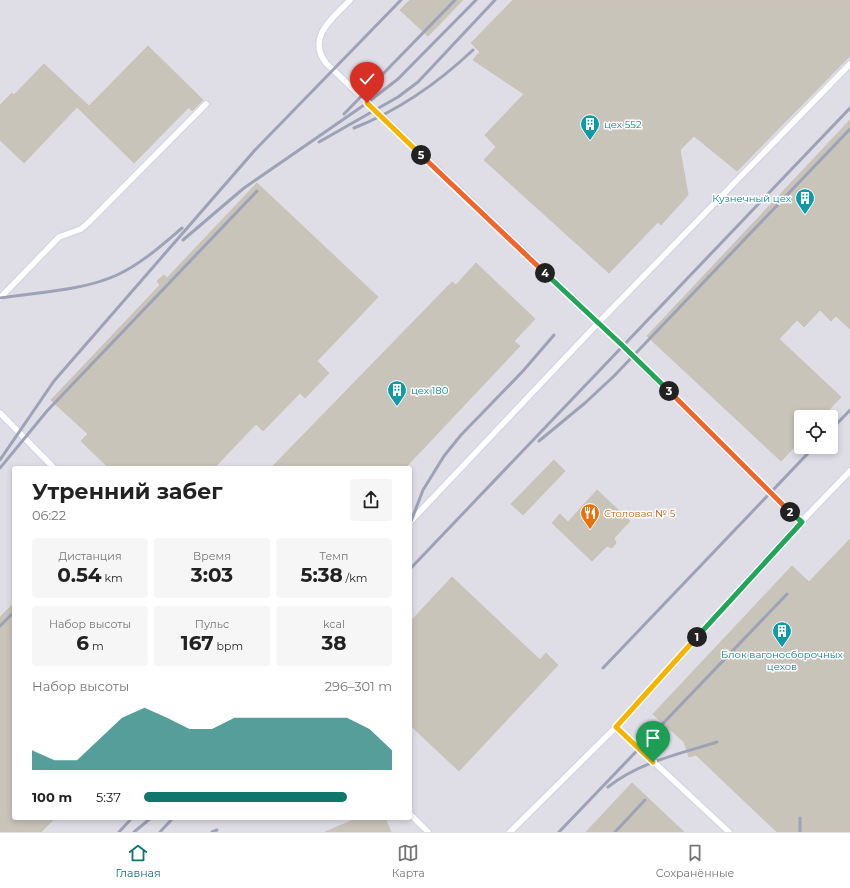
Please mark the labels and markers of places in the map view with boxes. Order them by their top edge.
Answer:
pin [350,62,384,103]
building icon: цех 552 [579,113,601,141]
place label: цех 552 [604,118,642,131]
pin: 5 [411,145,431,165]
building icon: Кузнечный цех [794,187,816,215]
place label: Кузнечный цех [712,192,792,205]
pin: 4 [535,263,555,283]
building icon: цех 180 [386,379,408,407]
pin: 3 [659,381,679,401]
place label: цех 180 [411,384,449,397]
restaurant icon: Столовая № 5 [579,502,601,530]
pin: 2 [780,502,800,522]
place label: Столовая № 5 [604,507,676,520]
building icon: Блок вагоносборочных цехов [771,620,793,648]
pin: 1 [687,627,707,647]
place label: Блок вагоносборочных цехов [721,648,844,673]
pin [636,721,670,762]

